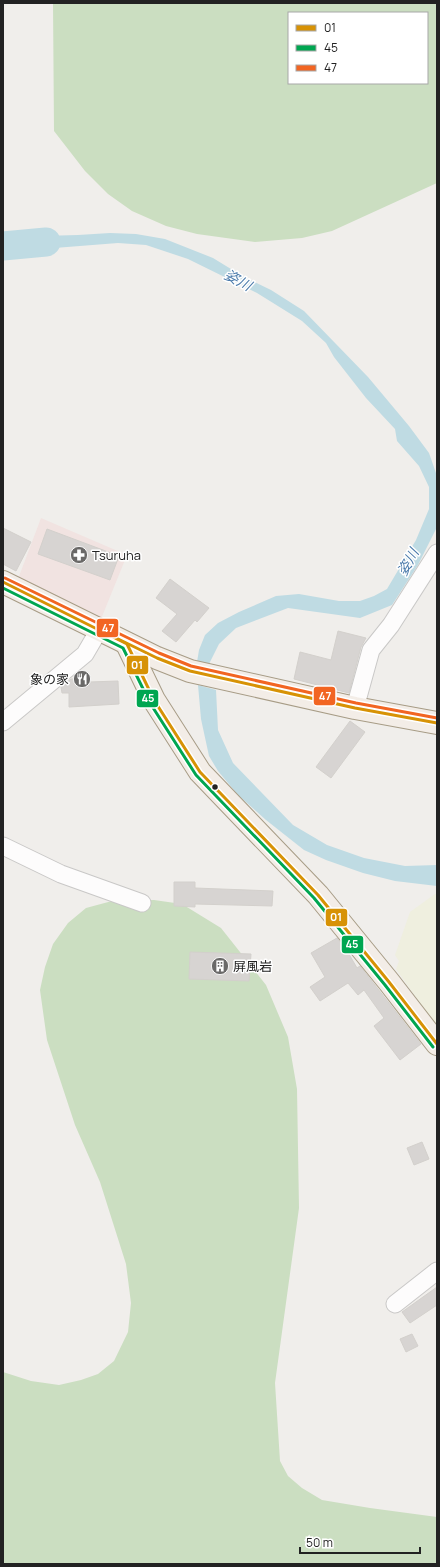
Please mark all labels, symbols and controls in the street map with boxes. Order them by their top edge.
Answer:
legend [288,12,428,84]
text: 01 [324,19,336,36]
text: 45 [324,39,338,56]
text: 47 [324,59,337,76]
water label: 姿川 [221,265,257,295]
water label: 姿川 [392,543,424,579]
pharmacy icon: Tsuruha [69,545,89,565]
place label: Tsuruha [92,546,141,564]
line badge: 47 [96,618,119,638]
text: 47 [102,620,114,635]
line badge: 01 [126,655,149,675]
text: 01 [131,657,143,672]
restaurant icon: 象の家 [72,669,92,689]
place label: 象の家 [30,670,69,688]
line badge: 47 [313,686,336,706]
text: 47 [319,688,331,703]
line badge: 45 [136,689,159,708]
text: 45 [141,690,155,705]
unlabelled marker [210,782,220,792]
line badge: 01 [325,908,348,927]
text: 01 [330,909,342,924]
line badge: 45 [341,935,364,954]
text: 45 [345,936,359,951]
building icon: 屏風岩 [210,956,230,976]
place label: 屏風岩 [233,957,272,975]
scale bar [300,1529,420,1555]
text: 50 m [306,1534,333,1551]

